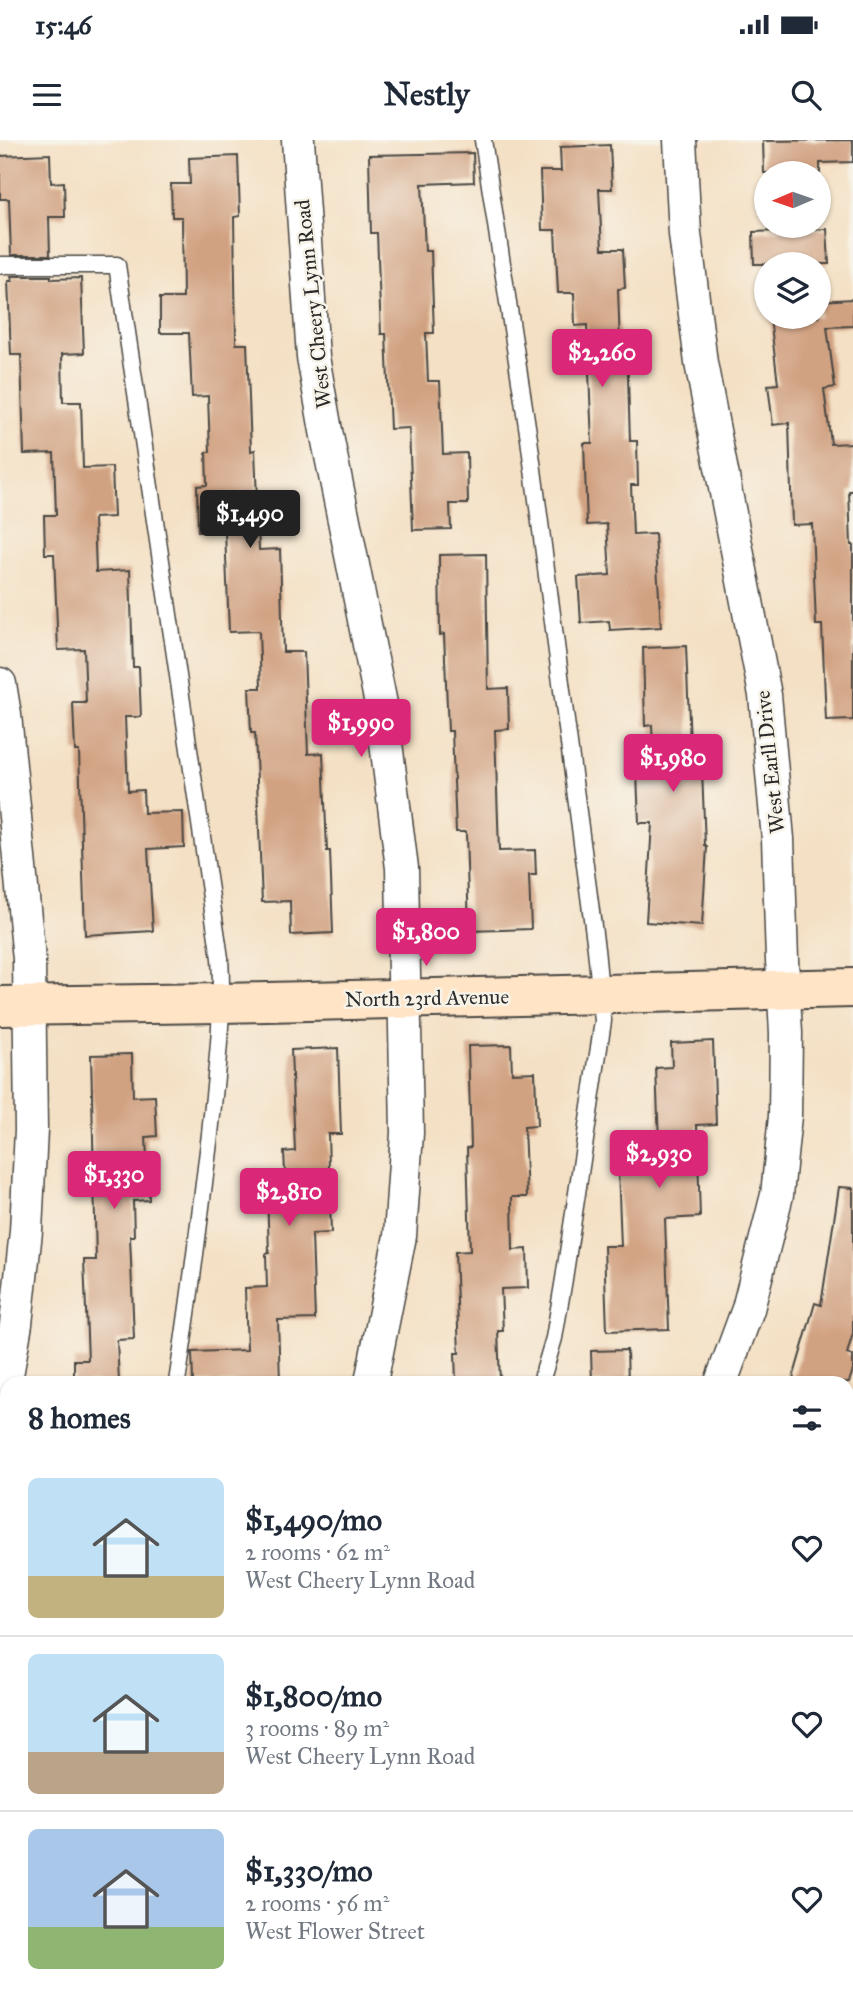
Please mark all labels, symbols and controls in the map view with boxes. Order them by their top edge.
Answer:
text: 15:46 [35,9,92,41]
text: Nestly [383,75,470,114]
icon: menu [28,76,66,114]
icon: search [787,76,825,114]
north arrow [754,161,831,238]
map controls [754,161,831,329]
street label: West Cheery Lynn Road [289,198,337,410]
button: layers [754,252,831,329]
pin: $2,260 [545,330,659,389]
text: $2,260 [568,338,636,366]
pin: $1,490 [193,490,307,550]
text: $1,490 [216,499,284,527]
street label: West Earll Drive [750,689,790,835]
pin: $1,990 [304,700,418,759]
text: $1,990 [328,708,394,736]
pin: $1,980 [616,734,730,794]
text: $1,980 [640,743,706,771]
pin: $1,800 [369,908,483,968]
text: $1,800 [392,917,460,945]
street label: North 23rd Avenue [345,984,510,1012]
pin: $2,930 [602,1130,716,1190]
text: $2,930 [626,1139,692,1167]
pin: $1,330 [57,1152,171,1211]
text: $1,330 [84,1160,144,1188]
pin: $2,810 [232,1168,346,1228]
text: $2,810 [256,1177,322,1205]
icon: filters [788,1399,826,1437]
text: 8 homes [28,1400,131,1436]
text: $1,490/mo [245,1502,382,1538]
icon: home [84,1506,168,1590]
icon: heart [788,1529,826,1567]
text: 2 rooms · 62 m² [245,1538,390,1566]
text: West Cheery Lynn Road [245,1566,475,1594]
text: $1,800/mo [245,1678,382,1714]
icon: home [84,1682,168,1766]
icon: heart [788,1705,826,1743]
text: 3 rooms · 89 m² [245,1714,389,1742]
text: West Cheery Lynn Road [245,1742,475,1770]
text: $1,330/mo [245,1853,373,1889]
icon: home [84,1857,168,1941]
icon: heart [788,1880,826,1918]
text: 2 rooms · 56 m² [245,1889,389,1917]
text: West Flower Street [245,1917,425,1945]

